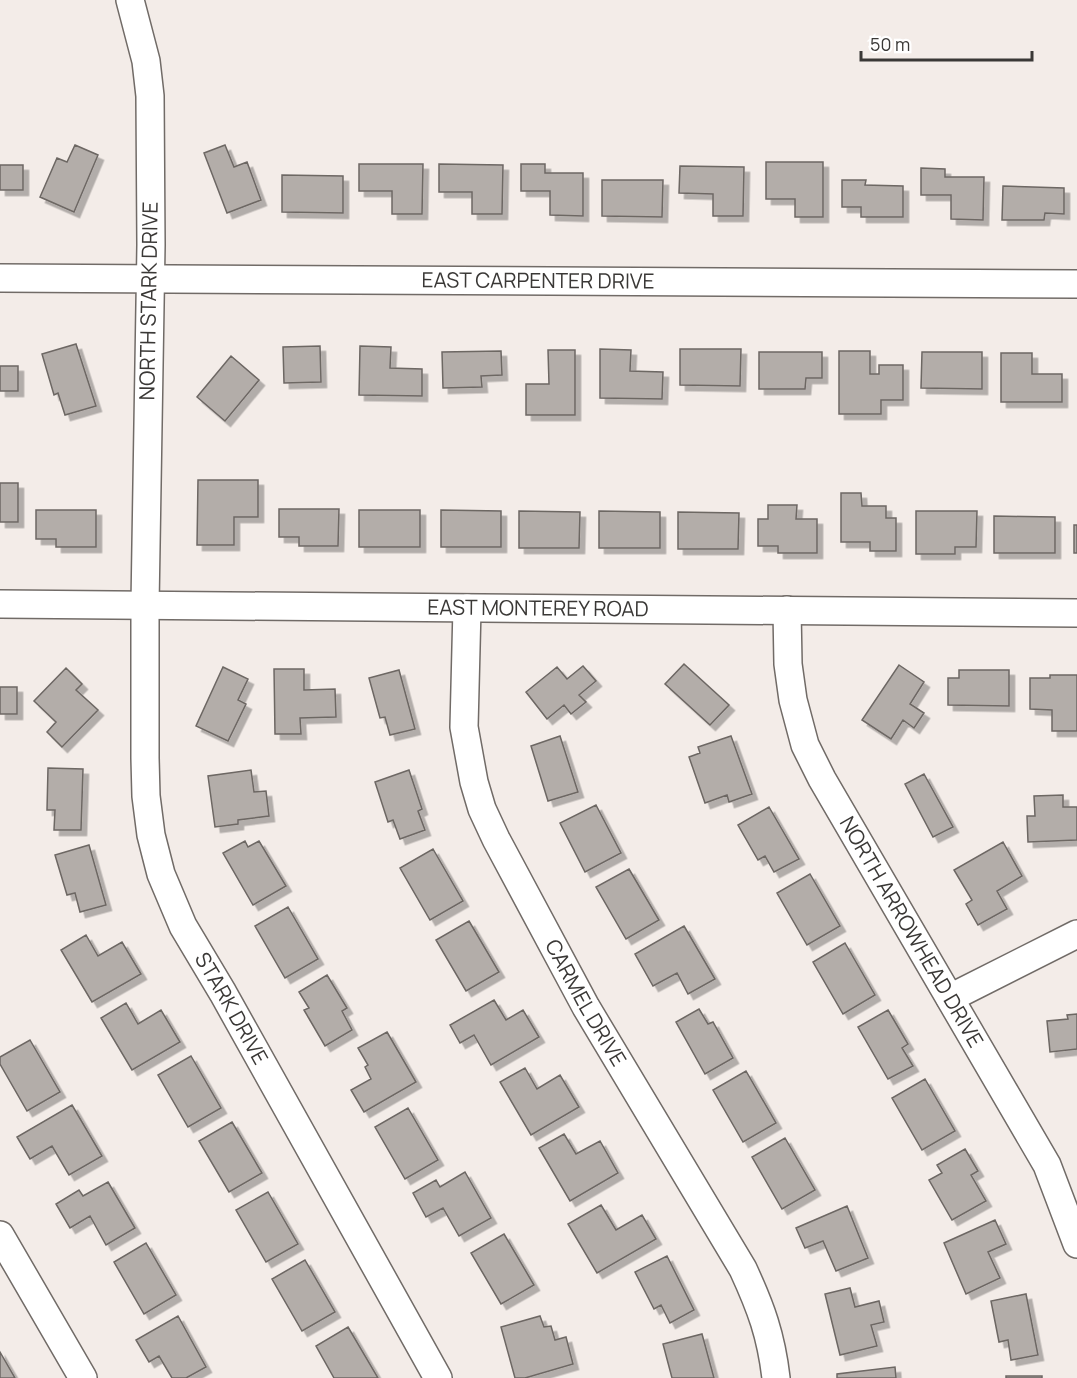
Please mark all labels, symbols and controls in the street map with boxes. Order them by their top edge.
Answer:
scale bar [861,24,1032,62]
text: 50 m [870,32,910,56]
street label: NORTH STARK DRIVE [132,201,164,401]
street label: EAST CARPENTER DRIVE [421,265,655,295]
street label: EAST MONTEREY ROAD [427,593,649,622]
street label: NORTH ARROWHEAD DRIVE [834,811,990,1052]
street label: CARMEL DRIVE [539,934,633,1071]
street label: STARK DRIVE [189,947,275,1069]

